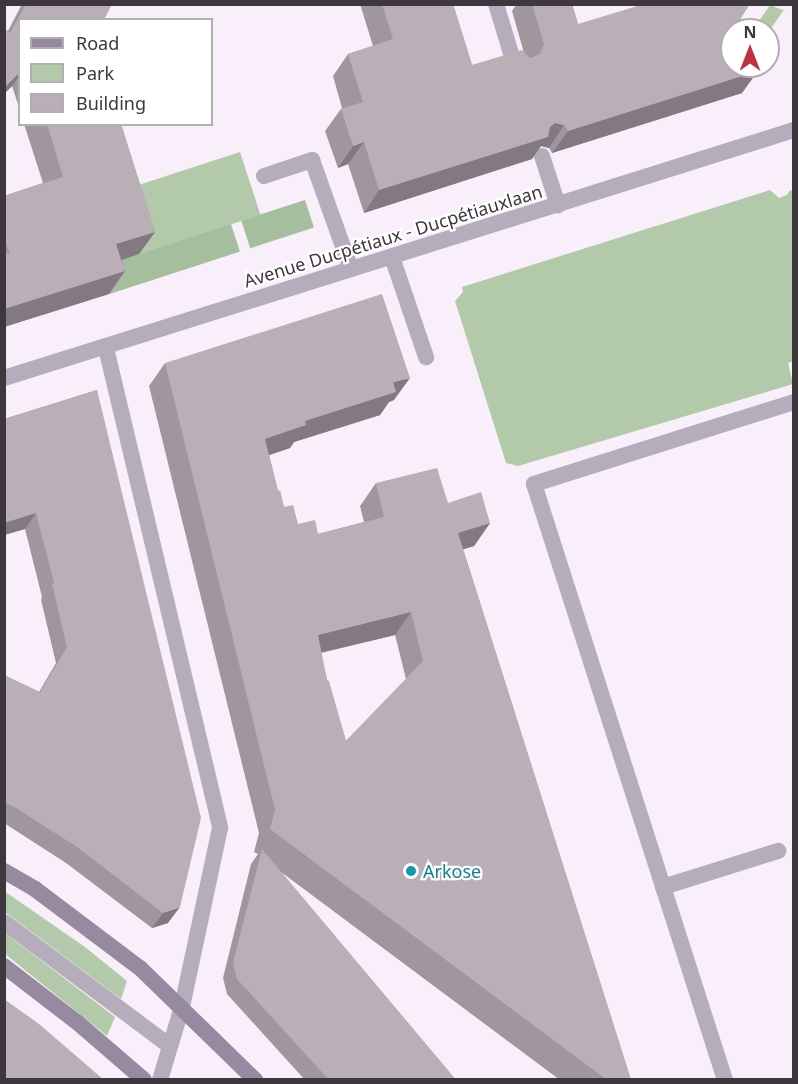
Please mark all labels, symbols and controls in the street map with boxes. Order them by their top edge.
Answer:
legend [18,18,213,126]
north arrow [720,18,780,78]
text: N [743,21,757,43]
text: Road [76,31,119,55]
text: Park [76,61,114,85]
text: Building [76,91,146,115]
street label: Avenue Ducpétiaux - Ducpétiauxlaan [241,180,545,292]
place label: Arkose [423,860,481,882]
marker: Arkose [404,864,418,878]

